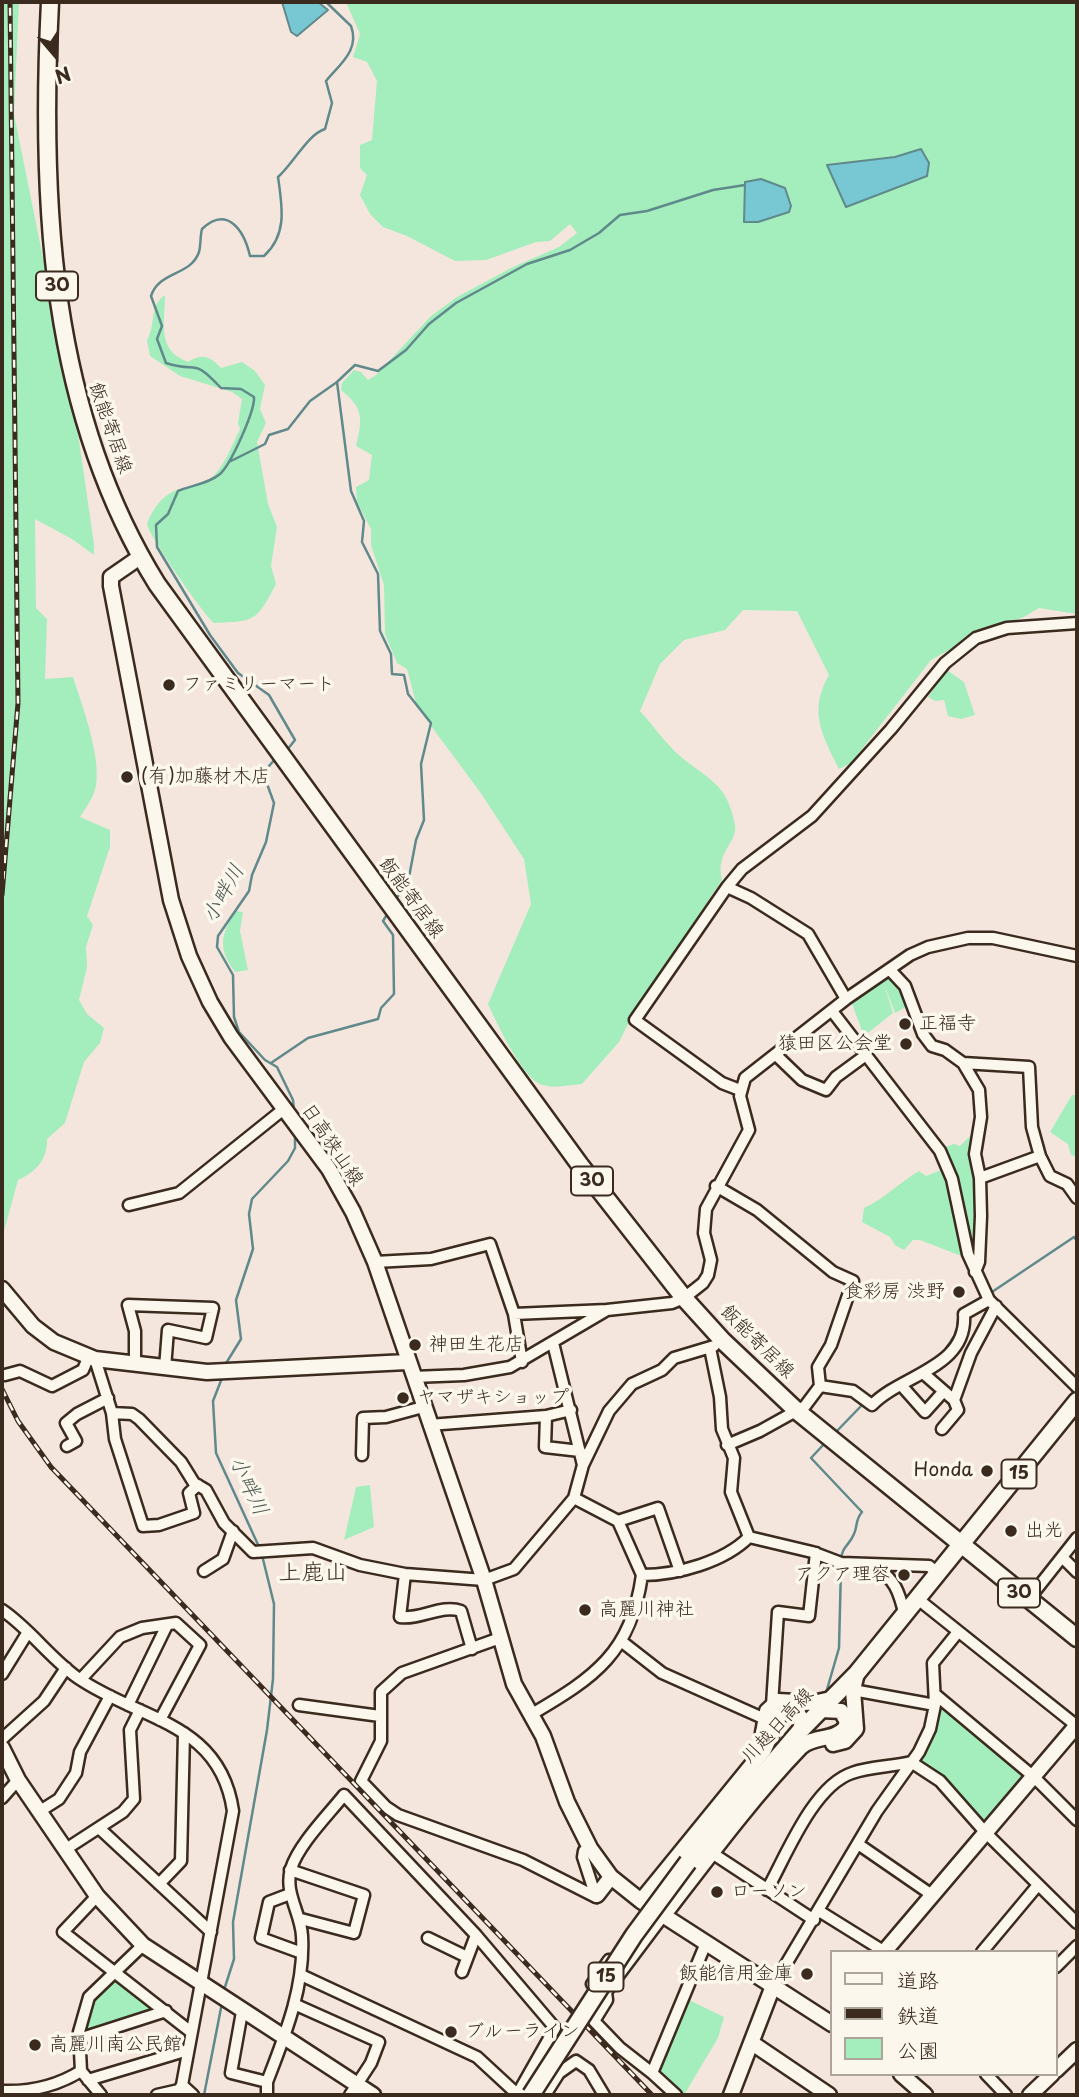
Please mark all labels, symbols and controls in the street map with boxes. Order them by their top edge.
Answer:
north arrow [21,21,91,91]
text: N [51,60,75,91]
road number: 30 [36,272,78,300]
street label: 飯能寄居線 [84,379,136,477]
place label: ファミリーマート [183,674,335,696]
marker: ファミリーマート [161,677,177,693]
place label: (有)加藤材木店 [141,766,270,788]
marker: (有)加藤材木店 [119,769,135,785]
street label: 飯能寄居線 [374,853,448,943]
water label: 小畔川 [198,860,250,928]
place label: 正福寺 [919,1013,976,1035]
marker: 正福寺 [897,1016,913,1032]
place label: 猿田区公会堂 [778,1033,892,1055]
marker: 猿田区公会堂 [898,1036,914,1052]
street label: 日高狭山線 [296,1099,368,1191]
road number: 30 [571,1166,613,1196]
place label: 食彩房 渋野 [844,1281,945,1303]
marker: 食彩房 渋野 [951,1284,967,1300]
street label: 飯能寄居線 [715,1300,799,1384]
place label: 神田生花店 [429,1334,524,1356]
marker: 神田生花店 [407,1337,423,1353]
place label: ヤマザキショップ [417,1387,569,1409]
marker: ヤマザキショップ [395,1390,411,1406]
water label: 小畔川 [223,1452,273,1520]
place label: Honda [914,1460,973,1482]
road number: 15 [1002,1460,1036,1489]
marker: Honda [979,1463,995,1479]
place label: 出光 [1025,1520,1063,1542]
marker: 出光 [1003,1523,1019,1539]
district label: 上鹿山 [279,1560,347,1588]
place label: アクア理容 [795,1564,890,1586]
marker: アクア理容 [896,1567,912,1583]
road number: 30 [998,1578,1040,1608]
place label: 高麗川神社 [599,1599,694,1621]
marker: 高麗川神社 [577,1602,593,1618]
street label: 川越日高線 [737,1683,819,1769]
place label: ローソン [731,1881,807,1903]
marker: ローソン [709,1884,725,1900]
legend [830,1950,1058,2076]
road number: 15 [588,1963,624,1992]
place label: 飯能信用金庫 [679,1963,793,1985]
text: 道路 [897,1963,939,1995]
marker: 飯能信用金庫 [799,1966,815,1982]
text: 鉄道 [897,1998,939,2030]
place label: ブルーライン [465,2021,580,2043]
marker: ブルーライン [443,2024,459,2040]
text: 公園 [897,2033,939,2065]
place label: 高麗川南公民館 [49,2034,182,2056]
marker: 高麗川南公民館 [27,2037,43,2053]

